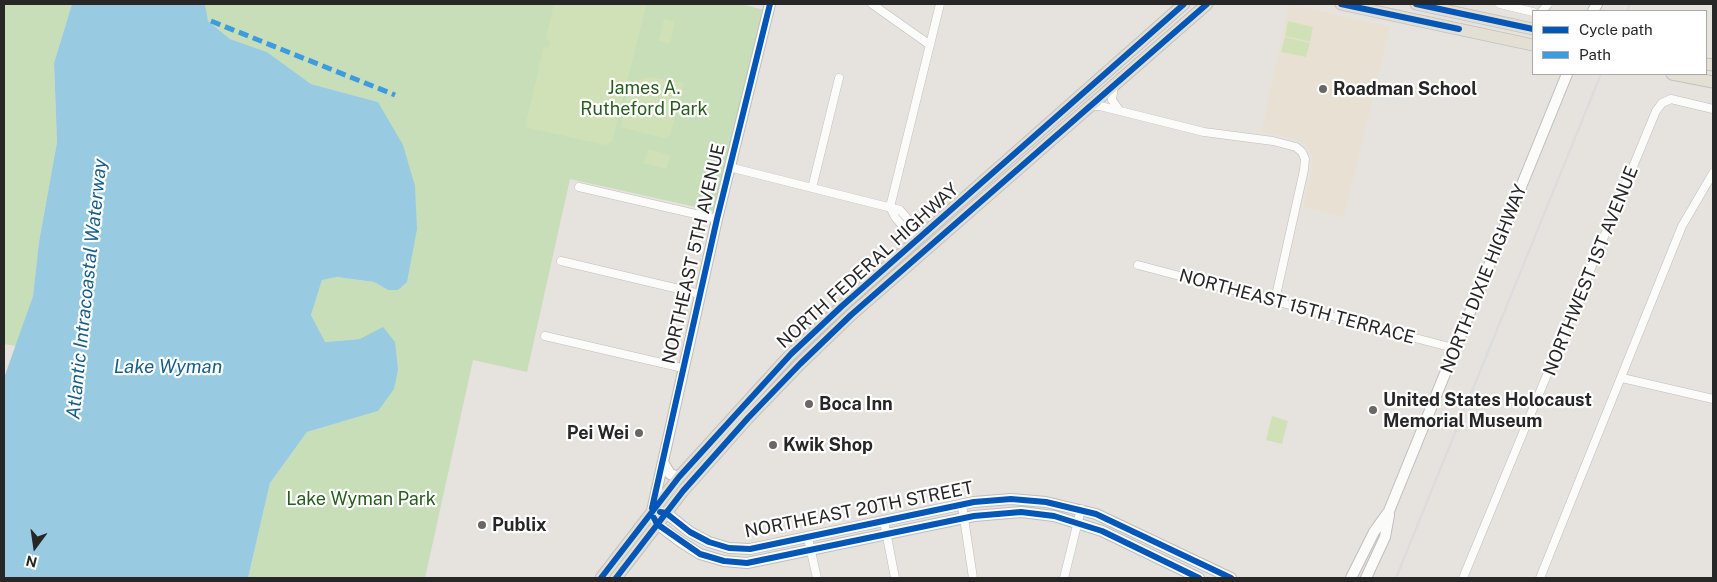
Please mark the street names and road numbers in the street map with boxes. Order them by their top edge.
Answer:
street label: NORTHEAST 5TH AVENUE [658,142,730,366]
street label: NORTHWEST 1ST AVENUE [1539,163,1643,379]
street label: NORTH FEDERAL HIGHWAY [773,179,963,353]
street label: NORTH DIXIE HIGHWAY [1436,182,1532,376]
street label: NORTHEAST 15TH TERRACE [1177,265,1417,349]
street label: NORTHEAST 20TH STREET [743,477,975,543]

